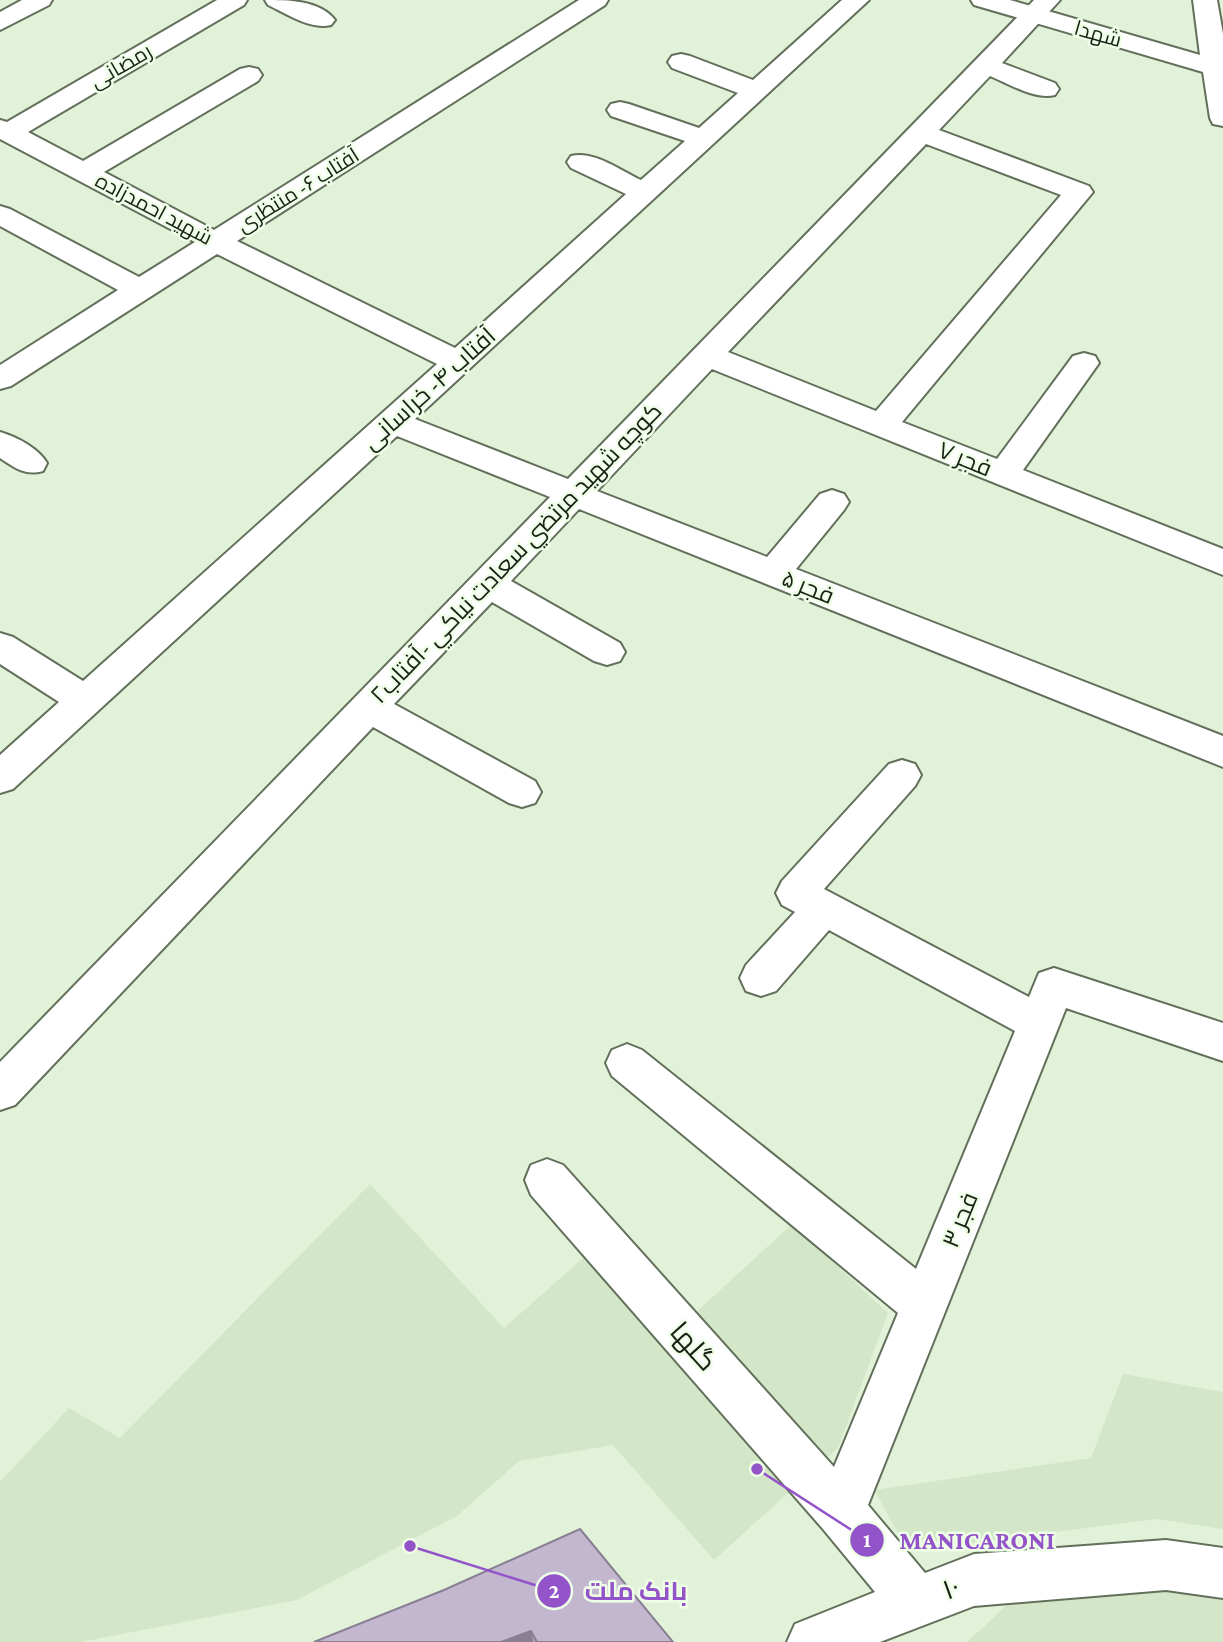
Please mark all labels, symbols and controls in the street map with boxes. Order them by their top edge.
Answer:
street label: شهدا [1071,16,1124,53]
street label: رمضانی [86,39,157,94]
street label: آفتاب ۶- منتظری [232,143,364,238]
street label: شهید احمدزاده [91,168,217,251]
street label: آفتاب ۴- خراسانی [357,322,502,456]
street label: كوچه شهيد مرتضي سعادت نياكي -آفتاب۲ [365,397,671,713]
street label: فجر ۷ [934,436,996,481]
street label: فجر ۵ [778,564,838,609]
street label: فجر ۳ [936,1188,983,1251]
street label: گلها [663,1316,723,1378]
callout: MANICARONI [850,1516,1068,1563]
text: MANICARONI [899,1526,1055,1555]
text: 1 [863,1528,871,1552]
callout: بانک ملت [536,1567,702,1614]
street label: ۱۰ [939,1571,964,1606]
text: بانک ملت [585,1577,687,1606]
text: 2 [549,1579,560,1603]

